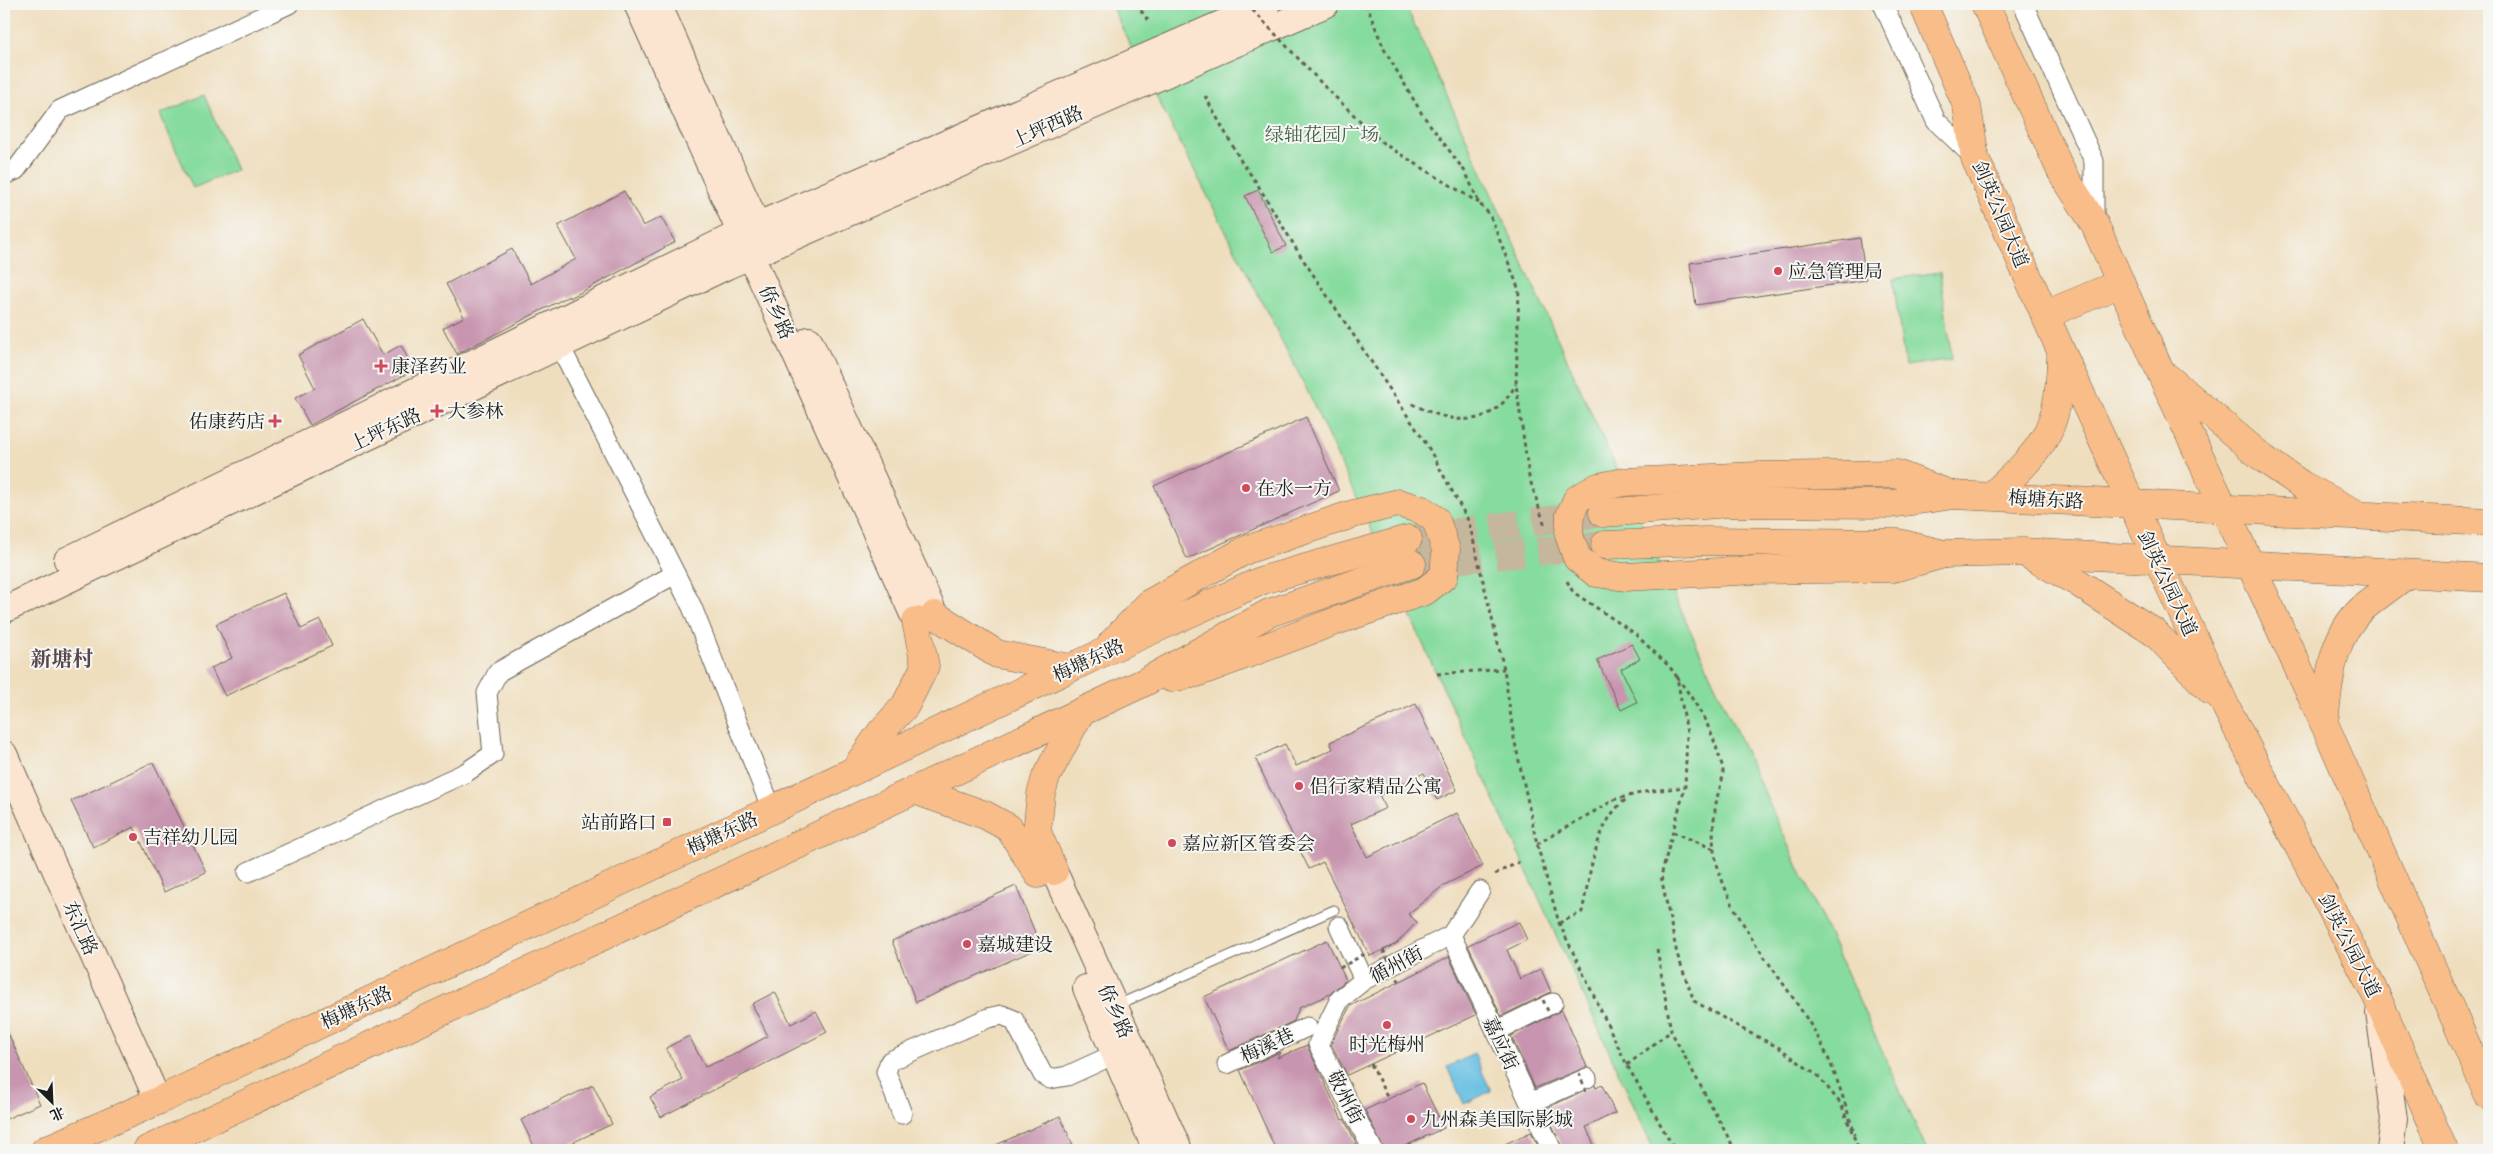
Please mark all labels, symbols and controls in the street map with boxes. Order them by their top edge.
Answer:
street label: 上坪西路 [1008,101,1087,153]
park label: 绿轴花园广场 [1265,124,1379,147]
street label: 剑英公园大道 [1967,158,2032,272]
place label: 应急管理局 [1788,261,1883,284]
marker: 应急管理局 [1772,265,1784,277]
street label: 侨乡路 [754,282,798,343]
place label: 康泽药业 [391,356,467,379]
marker: 康泽药业 [375,360,387,372]
place label: 大参林 [447,401,504,424]
street label: 上坪东路 [346,404,425,457]
marker: 大参林 [431,405,443,417]
place label: 佑康药店 [189,411,265,434]
marker: 佑康药店 [269,415,281,427]
place label: 在水一方 [1256,478,1332,501]
marker: 在水一方 [1240,482,1252,494]
street label: 梅塘东路 [2007,487,2084,514]
street label: 剑英公园大道 [2132,527,2201,640]
street label: 梅塘东路 [1049,635,1128,688]
district label: 新塘村 [31,647,94,673]
place label: 侣行家精品公寓 [1309,776,1442,799]
marker: 侣行家精品公寓 [1293,780,1305,792]
street label: 梅塘东路 [683,808,762,861]
place label: 站前路口 [581,812,657,835]
marker: 站前路口 [661,816,673,828]
place label: 吉祥幼儿园 [143,827,238,850]
marker: 吉祥幼儿园 [127,831,139,843]
place label: 嘉应新区管委会 [1182,833,1315,856]
marker: 嘉应新区管委会 [1166,837,1178,849]
street label: 剑英公园大道 [2313,890,2385,1002]
street label: 东汇路 [58,898,102,959]
place label: 嘉城建设 [977,934,1053,957]
marker: 嘉城建设 [961,938,973,950]
street label: 循州街 [1366,942,1427,989]
street label: 侨乡路 [1093,981,1137,1042]
street label: 梅塘东路 [317,982,396,1035]
street label: 嘉应街 [1477,1013,1522,1074]
marker: 时光梅州 [1381,1019,1393,1031]
street label: 梅溪巷 [1237,1024,1298,1069]
place label: 时光梅州 [1349,1034,1425,1057]
street label: 敬州街 [1321,1067,1368,1128]
north arrow [28,1076,78,1126]
text: 北 [47,1102,67,1124]
place label: 九州森美国际影城 [1421,1109,1573,1132]
marker: 九州森美国际影城 [1405,1113,1417,1125]

